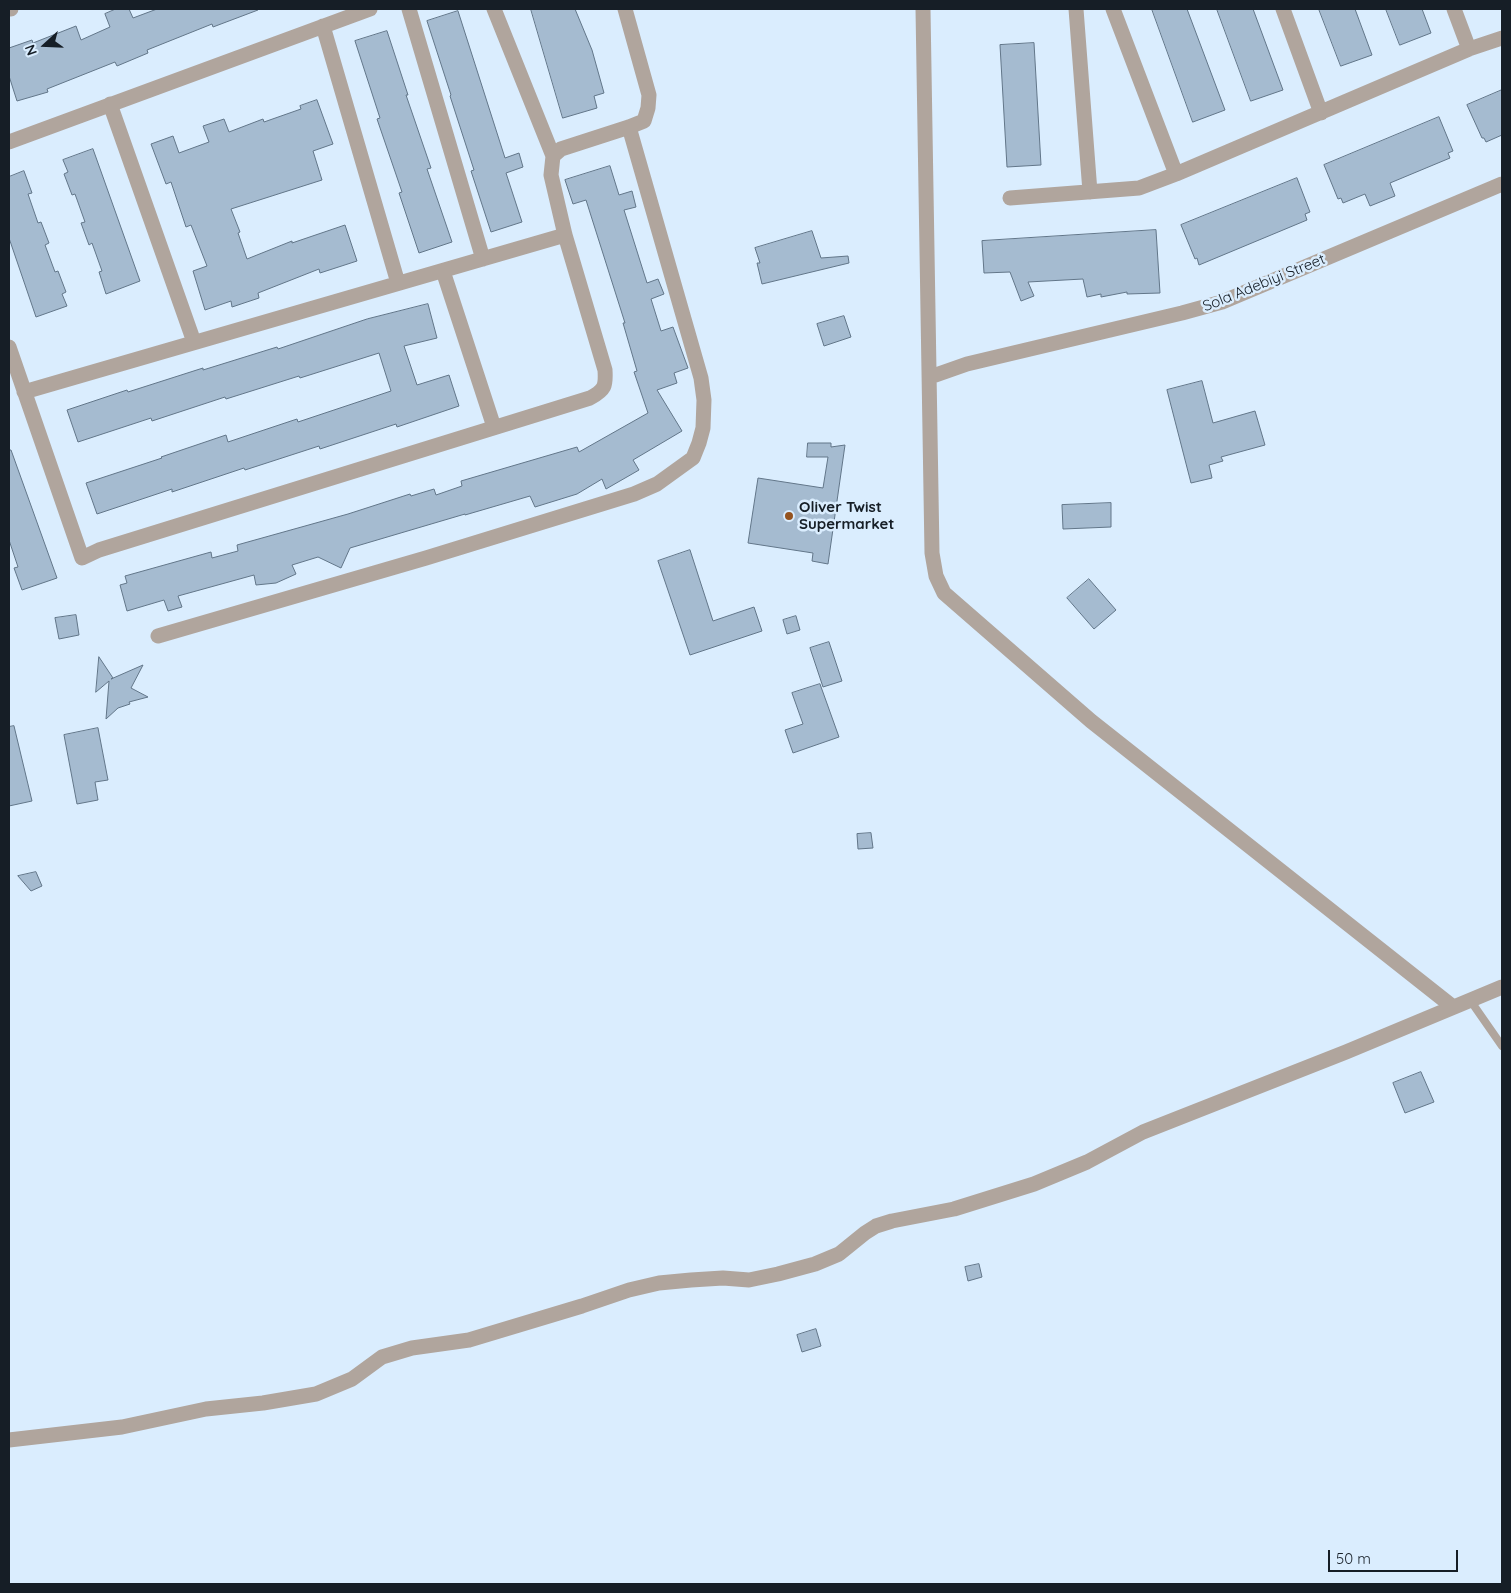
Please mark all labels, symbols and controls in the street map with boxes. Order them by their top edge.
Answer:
north arrow [20,20,70,70]
text: N [21,42,41,58]
street label: Sola Adebiyi Street [1200,250,1328,316]
place label: Oliver Twist Supermarket [799,498,894,533]
marker: Oliver Twist Supermarket [783,510,795,522]
scale bar [1331,1540,1461,1572]
text: 50 m [1336,1549,1371,1568]

